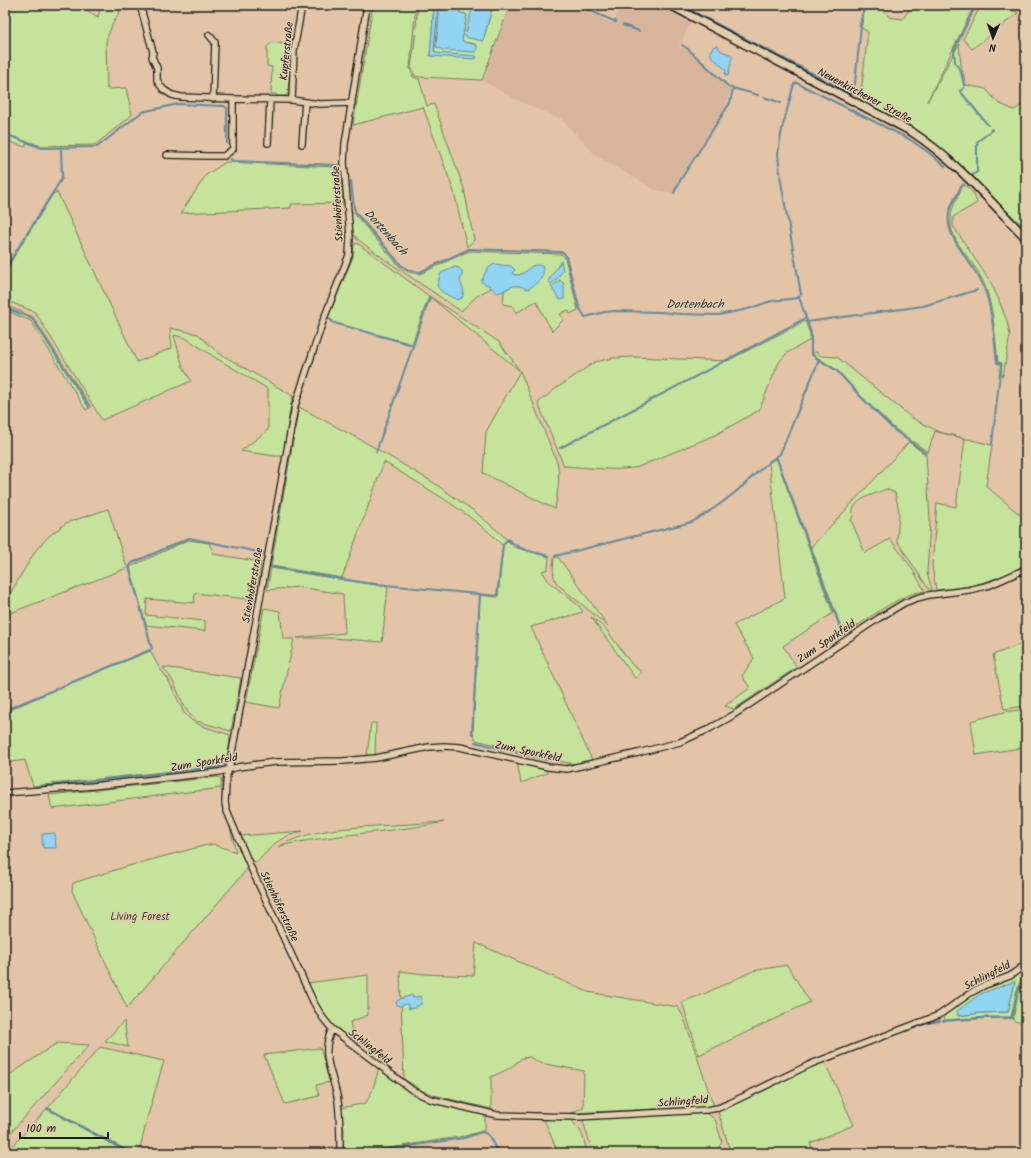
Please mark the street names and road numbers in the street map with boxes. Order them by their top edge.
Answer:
street label: Kupferstraße [275,21,299,81]
street label: Neuenkirchener Straße [814,63,915,128]
street label: Stienhöferstraße [327,165,349,242]
street label: Stienhöferstraße [237,546,268,624]
street label: Zum Sporkfeld [794,615,860,668]
street label: Zum Sporkfeld [493,736,563,768]
street label: Zum Sporkfeld [169,749,239,777]
street label: Stienhöferstraße [255,868,303,945]
street label: Schlingfeld [961,956,1014,995]
street label: Schlingfeld [344,1024,395,1070]
street label: Schlingfeld [657,1091,709,1113]

